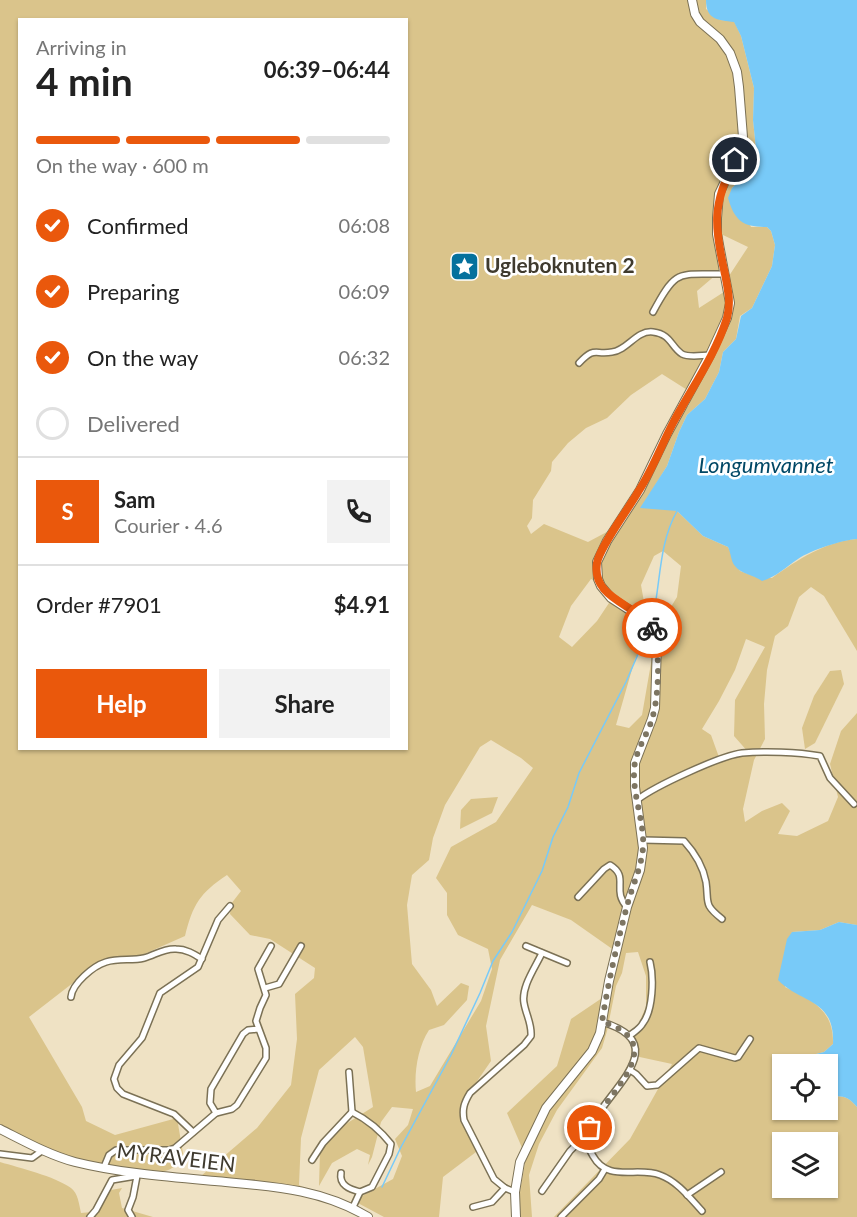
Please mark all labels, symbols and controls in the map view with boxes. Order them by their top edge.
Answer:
text: Arriving in [36,35,127,59]
text: 06:39–06:44 [264,56,390,83]
text: 4 min [36,58,133,104]
pin [709,134,760,185]
icon: home [718,143,751,176]
text: On the way · 600 m [36,153,209,177]
icon: check [36,209,69,242]
text: Confirmed [87,212,189,239]
text: 06:08 [339,213,390,237]
place icon: Ugleboknuten 2 [448,250,480,282]
place label: Ugleboknuten 2 [485,252,635,277]
icon: check [36,275,69,308]
text: Preparing [87,278,179,305]
text: 06:09 [339,279,390,303]
icon: check [36,341,69,374]
text: On the way [87,344,198,371]
text: 06:32 [339,345,390,369]
text: Delivered [87,410,180,437]
water label: Longumvannet [698,451,834,478]
button: phone [327,480,390,543]
text: Sam [114,486,156,513]
text: S [61,498,74,525]
text: Courier · 4.6 [114,513,223,537]
text: Order #7901 [36,591,162,618]
text: $4.91 [334,591,390,618]
courier [622,598,682,658]
icon: bike [636,612,669,645]
button: Help [36,669,207,738]
button: Share [219,669,390,738]
map controls [772,1054,838,1198]
button: locate [772,1054,838,1120]
pin [564,1102,615,1153]
icon: bag [573,1111,606,1144]
button: layers [772,1132,838,1198]
street label: MYRAVEIEN [115,1137,237,1176]

